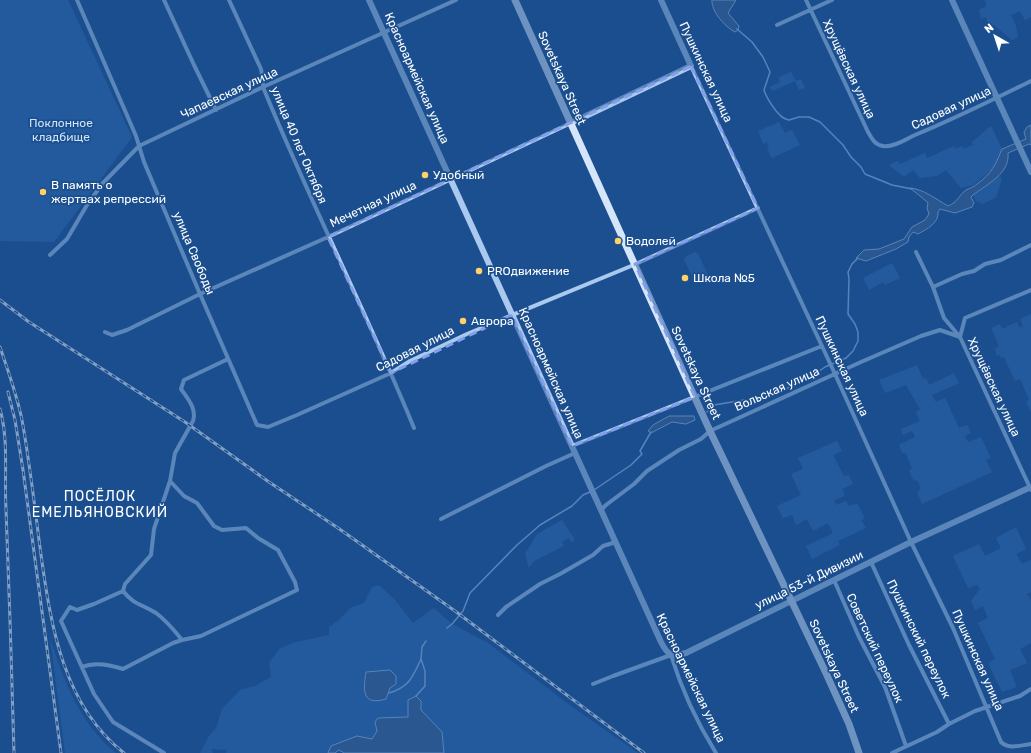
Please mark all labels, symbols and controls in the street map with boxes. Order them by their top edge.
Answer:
street label: Красноармейская улица [382,10,452,146]
north arrow [975,16,1015,56]
street label: Хрущёвская улица [820,17,878,121]
street label: Пушкинская улица [677,20,735,124]
text: N [982,21,996,36]
street label: Sovetskaya Street [535,29,589,127]
street label: Чапаевская улица [178,64,280,122]
street label: Садовая улица [909,83,993,133]
street label: улица 40 лет Октября [268,84,330,206]
park label: Поклонное кладбище [29,116,93,144]
place label: Удобный [433,168,484,182]
marker: Удобный [420,170,430,180]
place label: В память о жертвах репрессий [51,178,166,206]
street label: Мечетная улица [328,178,418,230]
marker: В память о жертвах репрессий [38,187,48,197]
street label: улица Свободы [170,209,218,297]
place label: Водолей [626,234,676,248]
marker: Водолей [613,236,623,246]
place label: PROдвижение [487,264,570,278]
marker: PROдвижение [474,266,484,276]
place label: Школа №5 [693,271,755,285]
marker: Школа №5 [680,273,690,283]
street label: Красноармейская улица [516,305,586,441]
place label: Аврора [471,314,514,328]
street label: Пушкинская улица [813,314,871,418]
marker: Аврора [458,316,468,326]
street label: Садовая улица [373,323,457,375]
street label: Sovetskaya Street [668,324,724,422]
street label: Хрущёвская улица [965,335,1023,439]
street label: Вольская улица [732,364,822,414]
district label: ПОСЁЛОК ЕМЕЛЬЯНОВСКИЙ [32,487,168,521]
street label: улица 53-й Дивизии [753,548,865,612]
street label: Пушкинский переулок [884,577,954,701]
street label: Советский переулок [844,591,907,705]
street label: Пушкинская улица [949,607,1007,713]
street label: Красноармейская улица [654,611,728,745]
street label: Sovetskaya Street [806,617,862,715]

